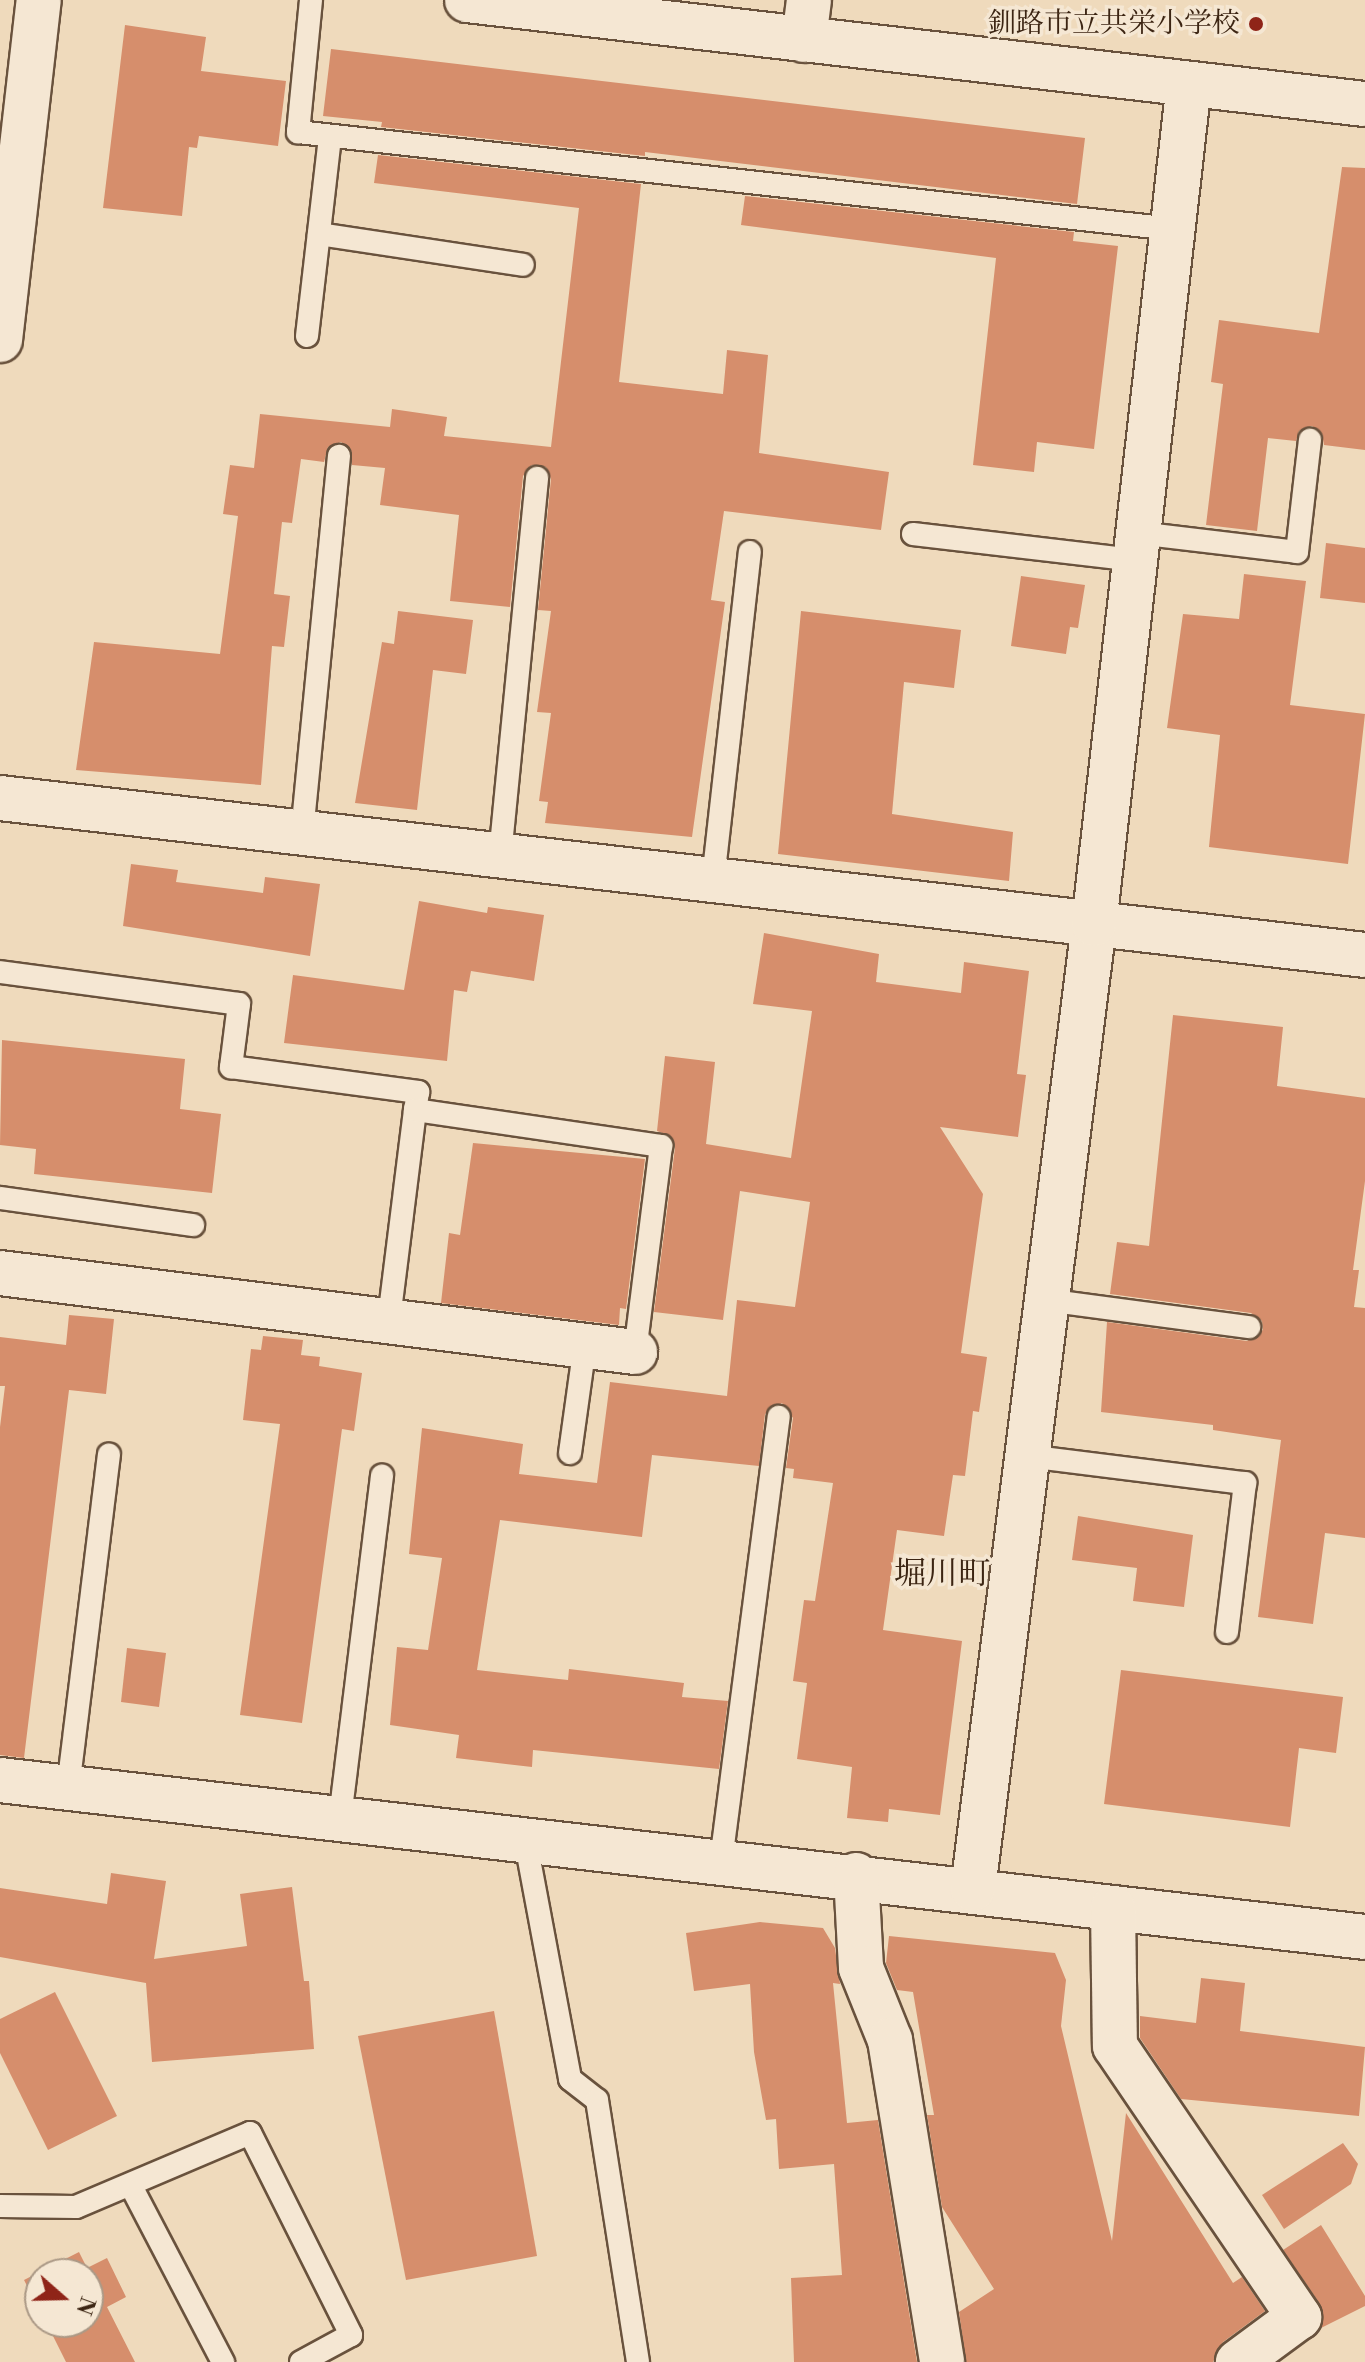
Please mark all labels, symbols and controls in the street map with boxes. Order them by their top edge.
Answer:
place label: 釧路市立共栄小学校 [988,7,1240,41]
marker: 釧路市立共栄小学校 [1247,15,1265,33]
district label: 堀川町 [894,1555,990,1593]
north arrow [24,2258,104,2338]
text: N [69,2293,101,2318]

